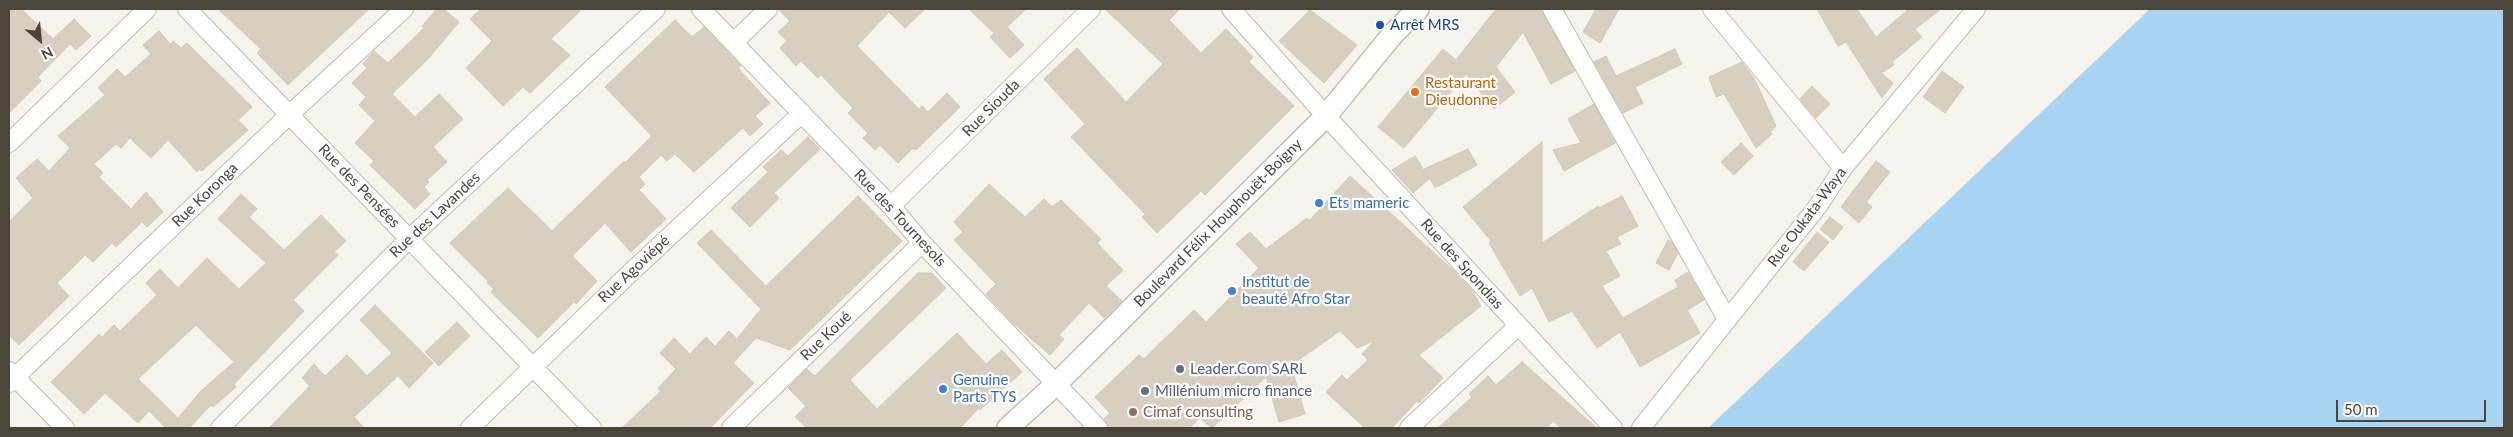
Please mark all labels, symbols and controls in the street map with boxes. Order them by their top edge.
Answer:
north arrow [15,15,65,65]
place label: Arrêt MRS [1390,16,1459,34]
marker: Arrêt MRS [1374,19,1386,31]
text: N [39,44,56,64]
place label: Restaurant Dieudonne [1425,74,1498,109]
street label: Rue Siouda [959,76,1023,140]
marker: Restaurant Dieudonne [1409,86,1421,98]
street label: Boulevard Félix Houphouët-Boigny [1130,135,1306,311]
street label: Rue des Pensées [314,140,404,232]
street label: Rue Koronga [168,159,242,231]
street label: Rue Oukata-Waya [1764,164,1850,270]
street label: Rue des Tournesols [850,166,950,270]
street label: Rue des Lavandes [386,168,484,262]
place label: Ets mameric [1329,194,1409,212]
marker: Ets mameric [1313,197,1325,209]
street label: Rue des Spondias [1417,215,1507,313]
street label: Rue Agoviépé [595,231,673,307]
place label: Institut de beauté Afro Star [1242,273,1350,308]
marker: Institut de beauté Afro Star [1226,285,1238,297]
street label: Rue Koué [797,308,855,364]
place label: Leader.Com SARL [1190,360,1307,378]
marker: Leader.Com SARL [1174,363,1186,375]
place label: Genuine Parts TYS [953,371,1016,406]
place label: Millénium micro finance [1155,382,1312,400]
marker: Genuine Parts TYS [937,383,949,395]
marker: Millénium micro finance [1139,385,1151,397]
scale bar [2338,390,2488,422]
text: 50 m [2344,400,2378,418]
place label: Cimaf consulting [1143,403,1253,421]
marker: Cimaf consulting [1127,406,1139,418]

